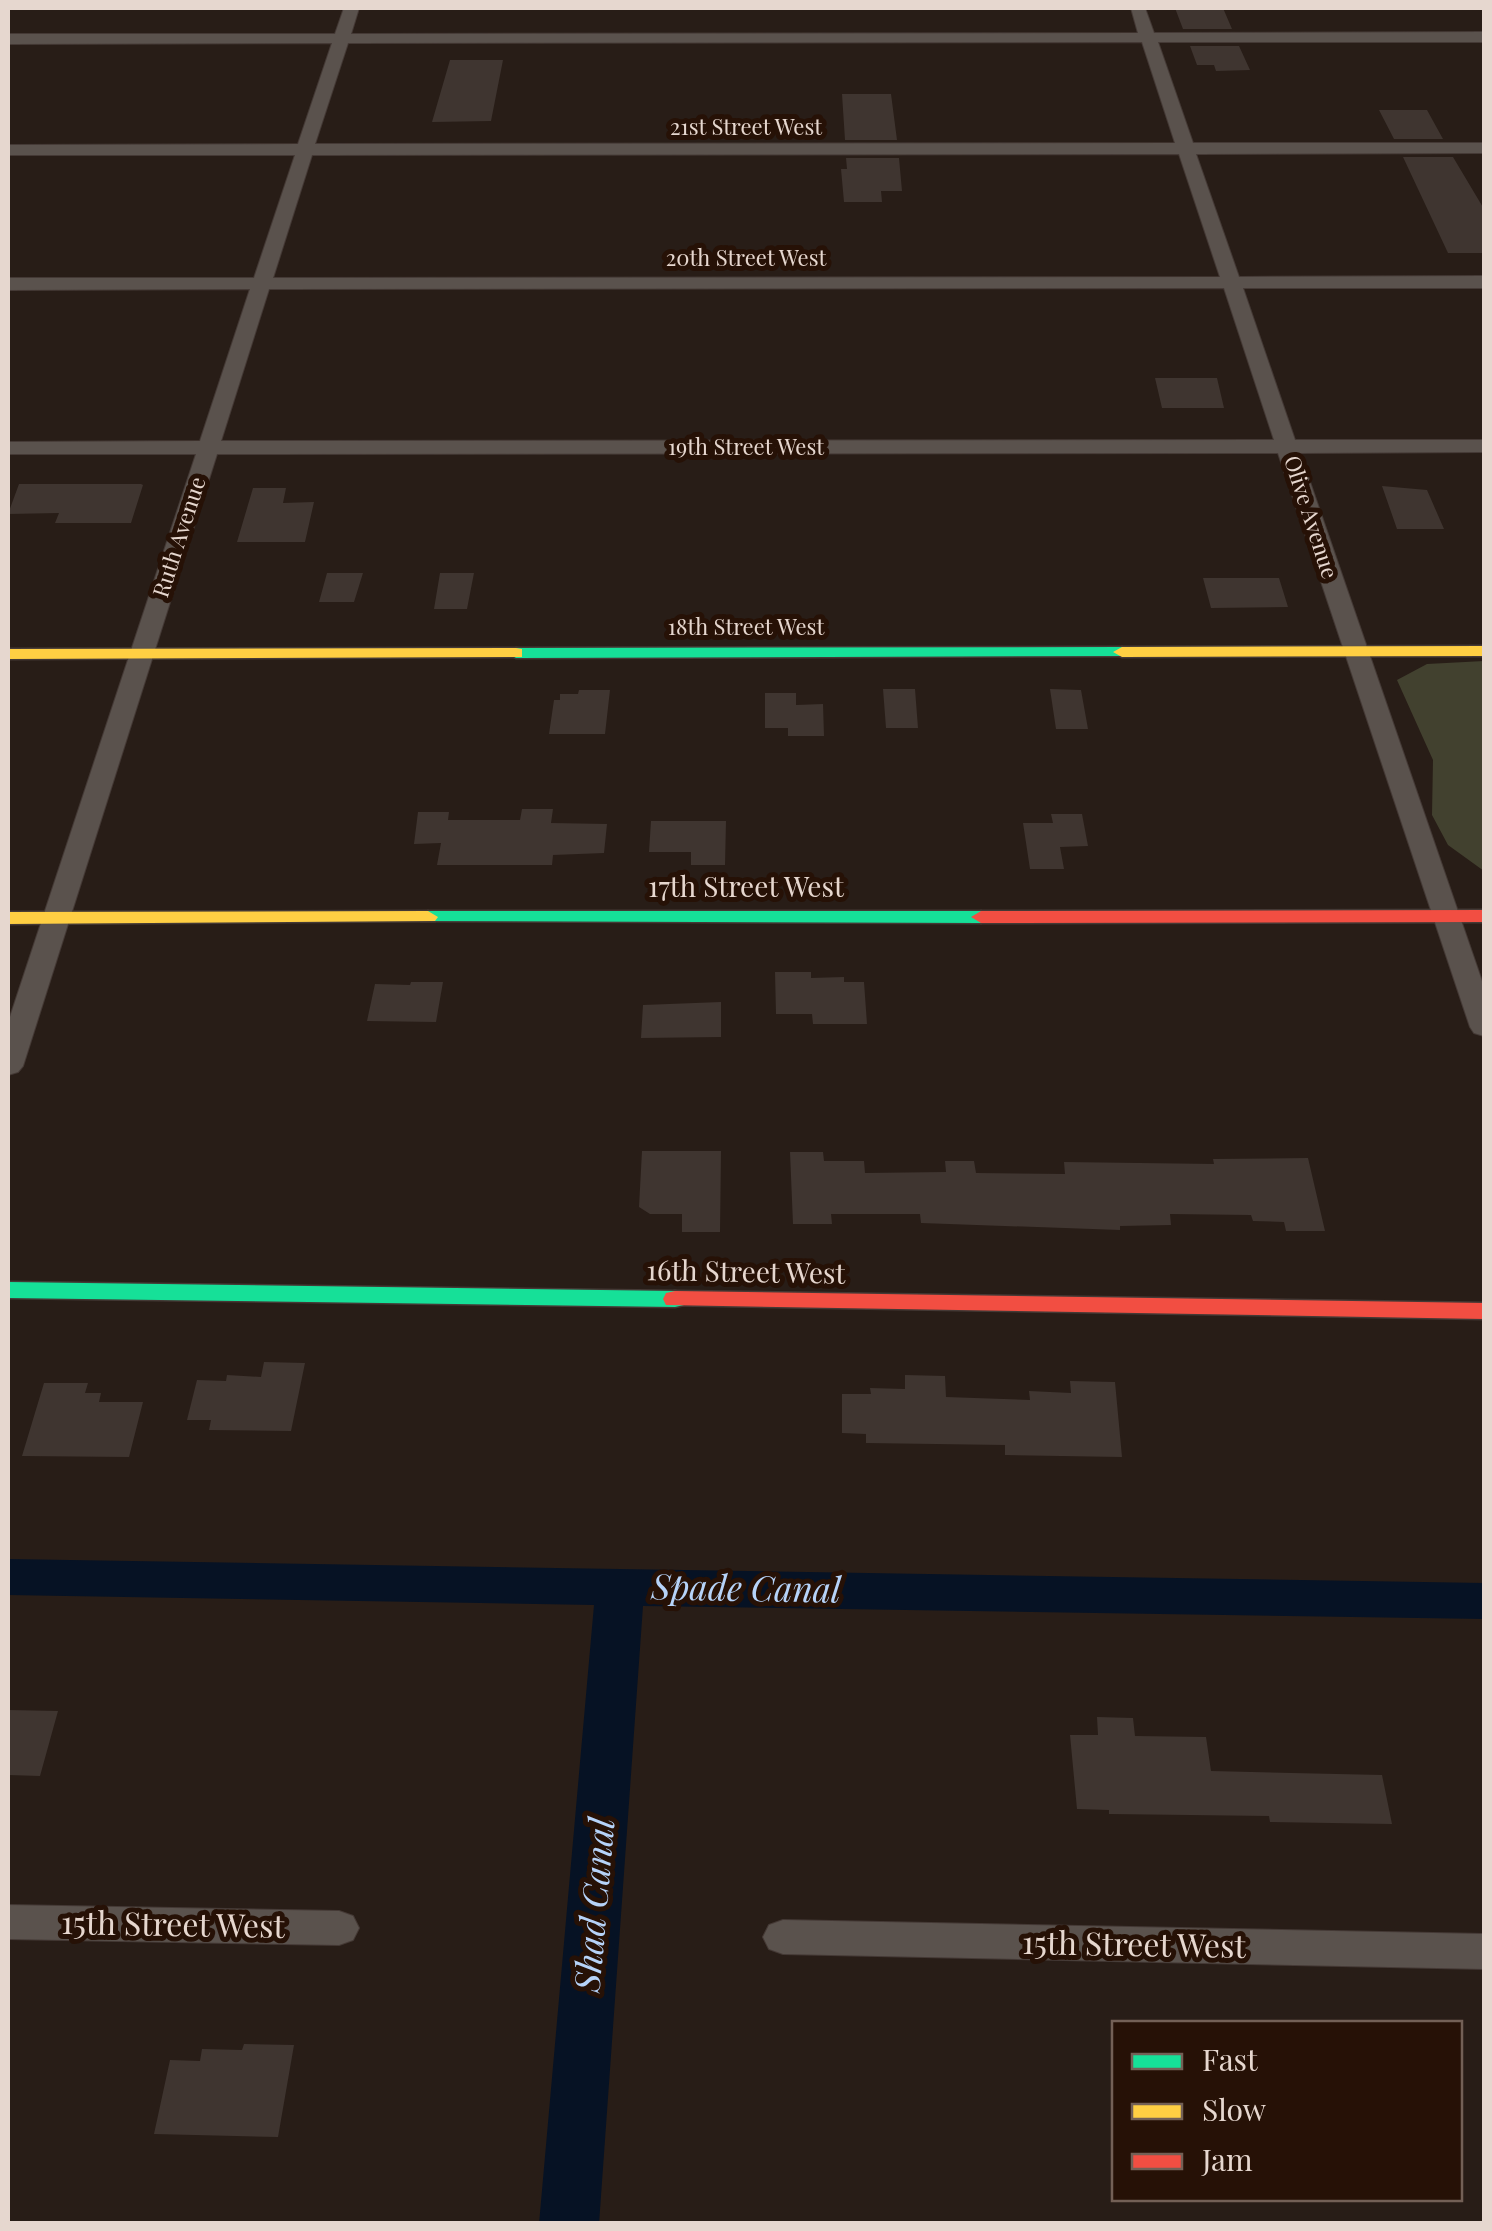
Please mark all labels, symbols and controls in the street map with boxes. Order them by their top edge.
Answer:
street label: 21st Street West [670,111,823,141]
street label: 20th Street West [666,242,827,272]
street label: 19th Street West [668,431,825,461]
street label: Olive Avenue [1278,451,1346,582]
street label: Ruth Avenue [144,473,212,601]
street label: 18th Street West [668,611,825,641]
street label: 17th Street West [648,867,845,904]
street label: 16th Street West [646,1250,847,1291]
water label: Spade Canal [650,1561,843,1612]
water label: Shad Canal [561,1815,624,1995]
street label: 15th Street West [61,1899,286,1946]
street label: 15th Street West [1022,1919,1247,1966]
legend [1112,2021,1462,2201]
text: Fast [1202,2039,1258,2079]
text: Slow [1202,2089,1267,2129]
text: Jam [1201,2139,1253,2179]

